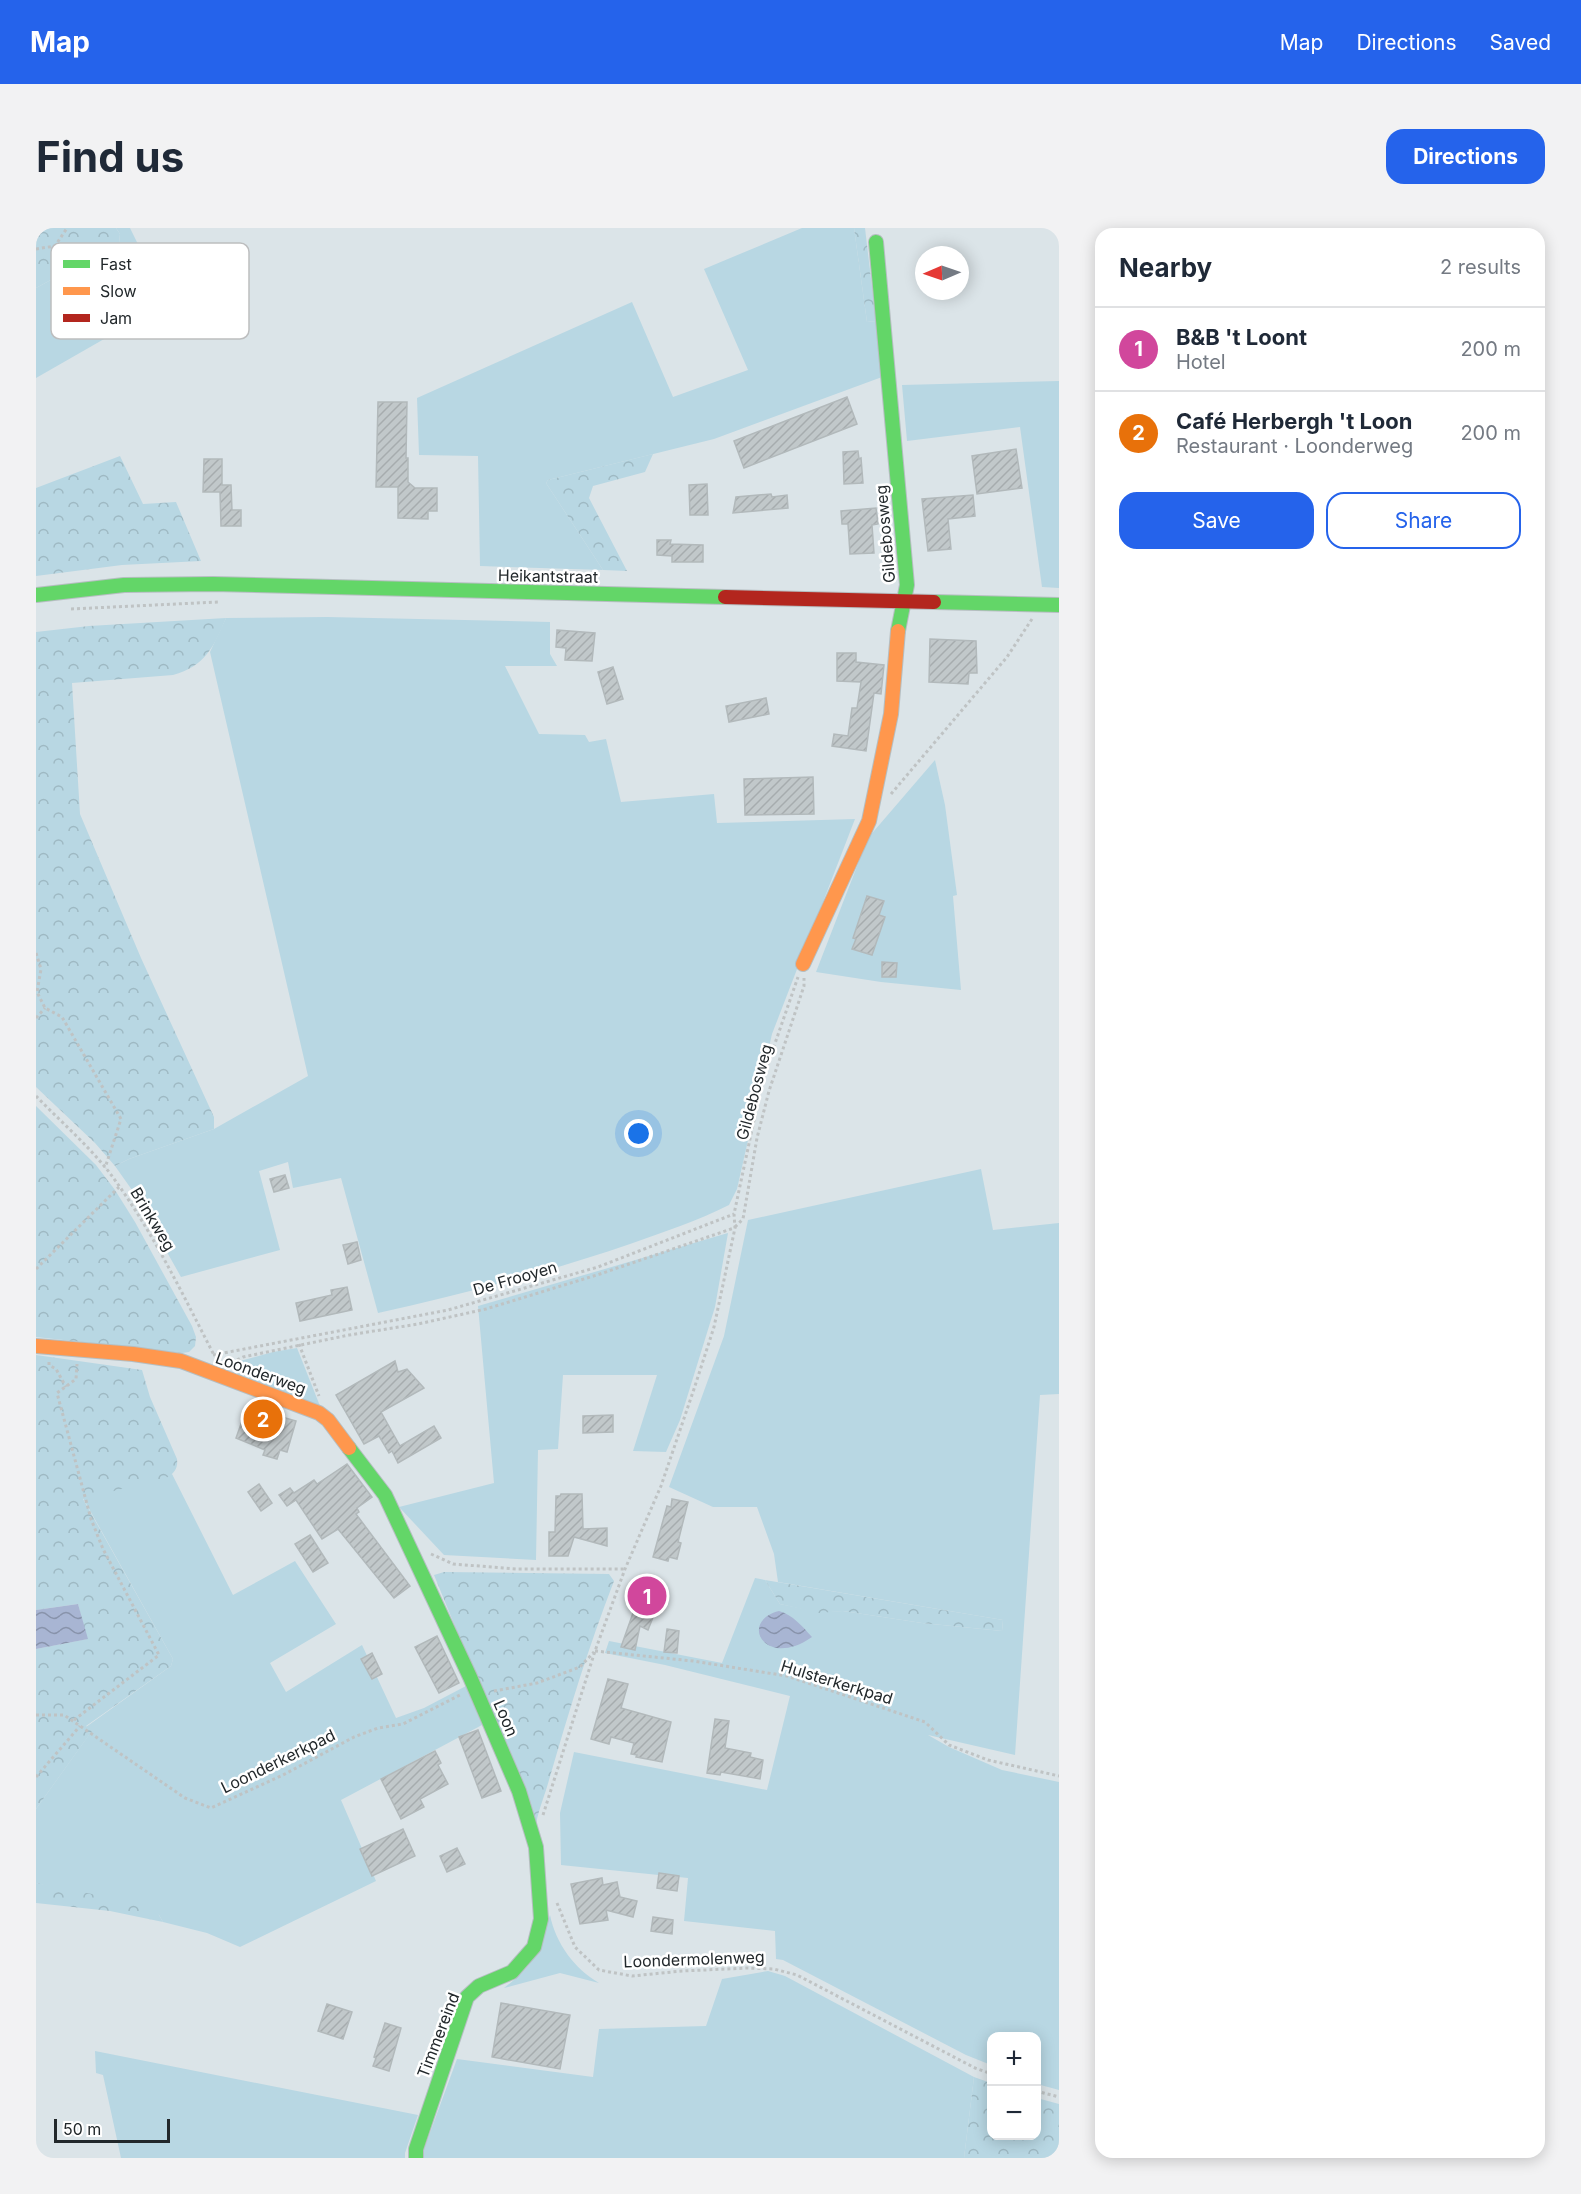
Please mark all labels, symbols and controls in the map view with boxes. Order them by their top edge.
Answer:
text: Map [30,25,90,59]
text: Map [1280,30,1323,55]
text: Directions [1356,30,1457,55]
text: Saved [1490,30,1551,55]
button: Directions [1386,129,1545,184]
text: Find us [36,131,184,182]
legend [51,243,249,339]
north arrow [915,246,969,300]
text: Nearby [1119,252,1212,283]
text: Fast [100,254,132,274]
text: 2 results [1440,255,1521,279]
text: Slow [100,281,137,301]
text: Jam [100,308,132,328]
text: B&B 't Loont [1176,324,1307,350]
text: 1 [1134,337,1143,361]
text: 200 m [1460,337,1521,361]
text: Hotel [1176,350,1226,374]
text: Café Herbergh 't Loon [1176,408,1413,434]
text: 2 [1132,421,1145,445]
text: 200 m [1460,421,1521,445]
text: Restaurant · Loonderweg [1176,434,1413,458]
street label: Gildebosweg [871,484,899,584]
button: Save [1119,492,1314,549]
button: Share [1326,492,1521,549]
street label: Heikantstraat [498,565,598,587]
street label: Gildebosweg [732,1042,776,1142]
your location [624,1119,653,1148]
street label: Brinkweg [126,1184,180,1254]
street label: De Frooyen [471,1256,559,1300]
street label: Loonderweg [213,1347,309,1399]
pin: 2 [244,1396,282,1442]
pin: 1 [628,1574,666,1618]
street label: Hulsterkerkpad [779,1655,895,1709]
street label: Loon [489,1697,523,1739]
street label: Loonderkerkpad [218,1725,338,1797]
street label: Loondermolenweg [623,1947,765,1971]
street label: Timmereind [413,1990,463,2080]
map controls [987,2032,1041,2140]
button: + [987,2032,1041,2086]
button: − [987,2086,1041,2140]
scale bar [54,2116,170,2144]
text: 50 m [63,2119,101,2139]

